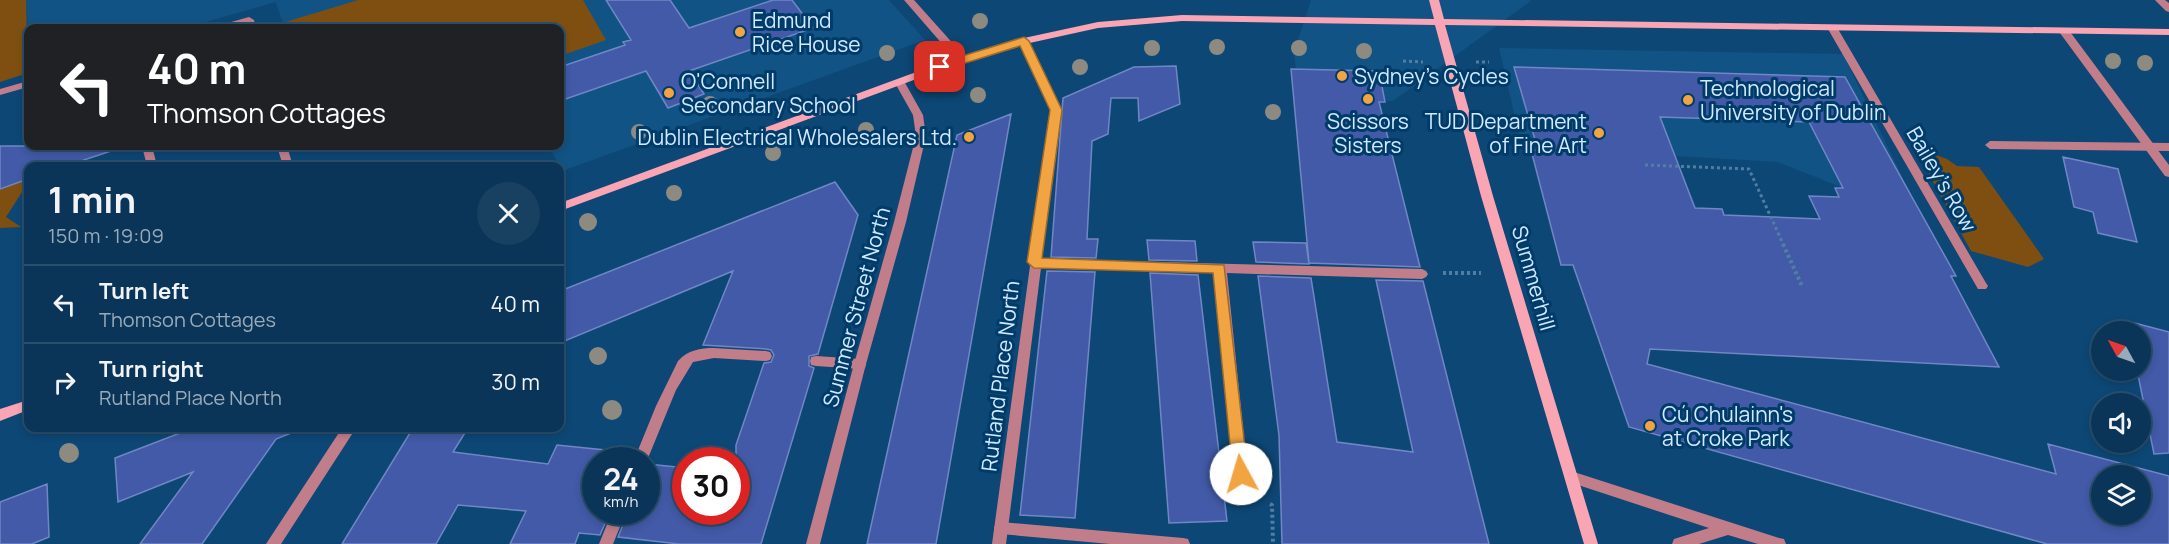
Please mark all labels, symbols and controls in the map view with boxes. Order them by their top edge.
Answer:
place label: Edmund Rice House [752,6,861,58]
marker: Edmund Rice House [733,25,747,39]
text: 40 m [147,39,246,97]
pin [914,41,965,92]
icon: left [48,48,126,126]
icon: arrive [923,50,956,83]
place label: Sydney's Cycles [1354,62,1509,90]
place label: O'Connell Secondary School [681,67,856,119]
marker: Sydney's Cycles [1335,69,1349,83]
place label: Technological University of Dublin [1700,74,1886,126]
marker: O'Connell Secondary School [662,86,676,100]
marker: Scissors Sisters [1361,92,1375,106]
marker: Technological University of Dublin [1681,93,1695,107]
text: Thomson Cottages [147,94,386,131]
place label: Scissors Sisters [1327,107,1409,159]
place label: TUD Department of Fine Art [1425,107,1587,159]
street label: Bailey's Row [1901,121,1983,237]
place label: Dublin Electrical Wholesalers Ltd. [638,123,957,151]
marker: TUD Department of Fine Art [1592,126,1606,140]
marker: Dublin Electrical Wholesalers Ltd. [962,130,976,144]
text: 1 min [48,175,136,224]
button: close [477,182,540,245]
street label: Summer Street North [816,204,896,410]
text: 150 m · 19:09 [48,222,164,249]
street label: Summerhill [1506,222,1562,334]
text: Turn left [99,276,189,306]
street label: Rutland Place North [974,279,1026,473]
icon: left [48,288,81,321]
text: 40 m [491,289,540,319]
text: Thomson Cottages [99,306,276,333]
north arrow [2091,321,2151,381]
map controls [2091,321,2151,525]
text: Turn right [99,354,204,384]
icon: right [48,366,81,399]
text: 30 m [491,367,540,397]
text: Rutland Place North [99,384,282,411]
button: sound [2091,393,2151,453]
place label: Cú Chulainn's at Croke Park [1662,400,1793,452]
marker: Cú Chulainn's at Croke Park [1643,419,1657,433]
position arrow [1209,442,1273,506]
speed limit sign: 30 [672,447,750,525]
text: 24 [603,458,639,499]
button: layers [2091,465,2151,525]
text: km/h [604,491,638,512]

